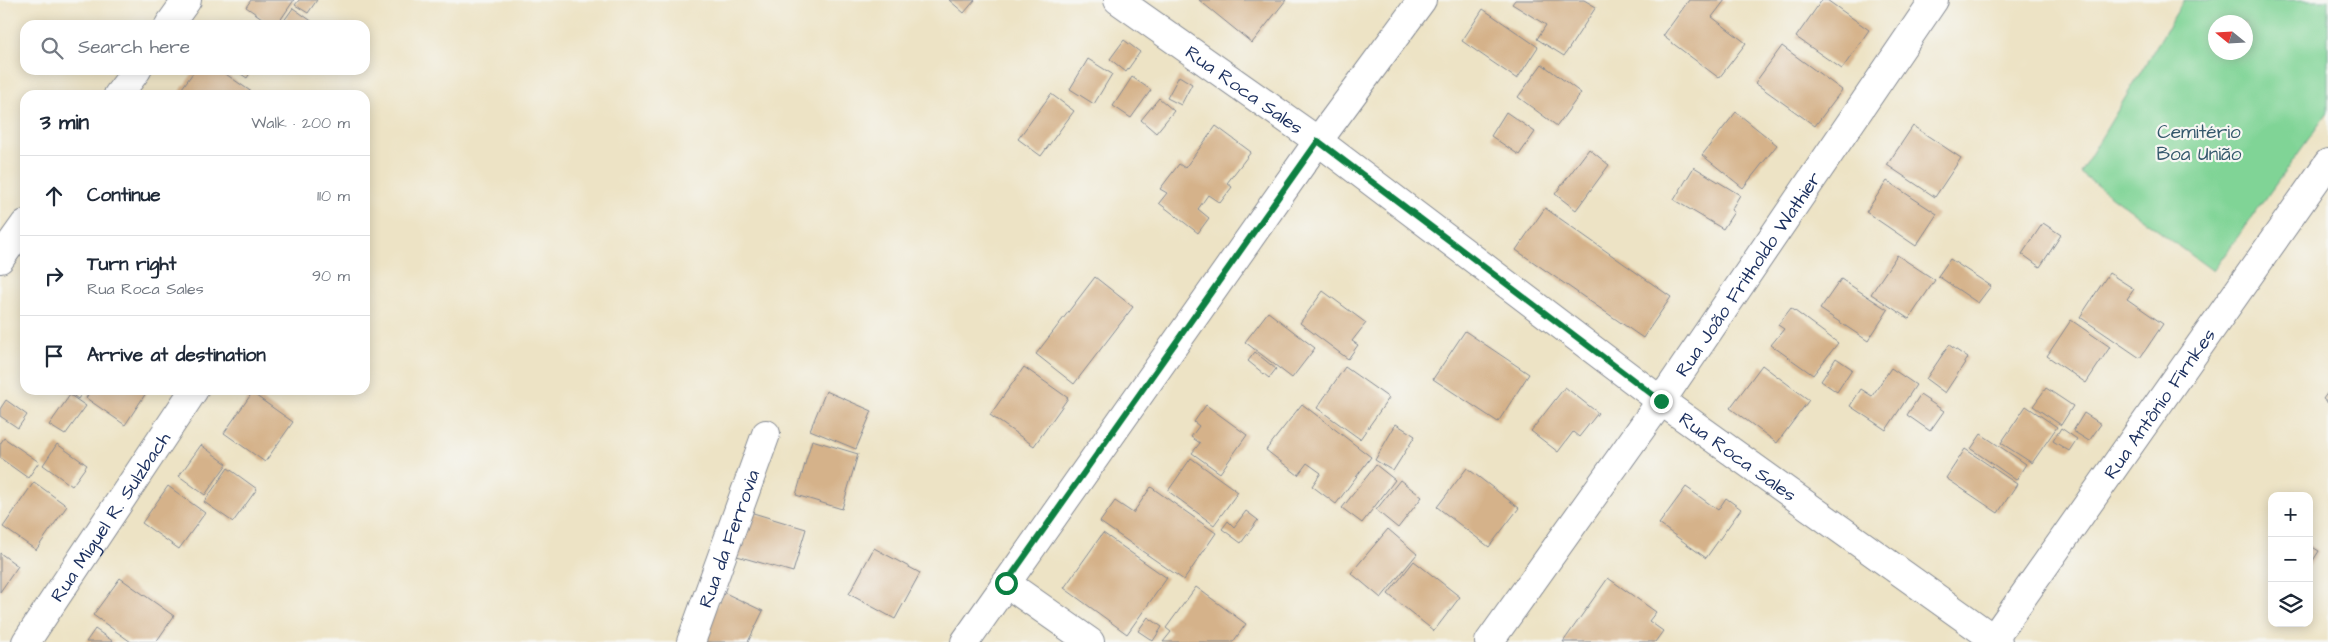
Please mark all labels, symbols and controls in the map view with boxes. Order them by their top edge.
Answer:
north arrow [2208,15,2253,60]
search box [20,20,370,75]
icon: search [38,34,66,62]
text: Search here [78,34,190,61]
street label: Rua Roca Sales [1179,40,1308,142]
text: 3 min [40,108,89,137]
text: Walk · 200 m [251,112,350,134]
park label: Cemitério Boa União [2157,119,2242,168]
street label: Rua João Fritholdo Wathier [1669,166,1829,383]
icon: ahead [40,182,68,210]
text: Continue [87,182,161,209]
text: 110 m [317,185,350,207]
text: Turn right [87,251,176,278]
icon: right [40,262,68,290]
text: 90 m [312,265,350,287]
text: Rua Roca Sales [87,278,204,300]
street label: Rua Antônio Firnkes [2098,323,2223,485]
icon: arrive [40,342,68,370]
text: Arrive at destination [87,342,266,369]
route end [1650,390,1673,413]
street label: Rua Roca Sales [1673,406,1802,509]
street label: Rua Miguel R. Sulzbach [44,426,178,608]
street label: Rua da Ferrovia [692,466,767,612]
map controls [2268,492,2313,627]
button: + [2268,492,2313,537]
button: − [2268,537,2313,582]
route start [995,572,1018,595]
button: layers [2268,582,2313,627]

